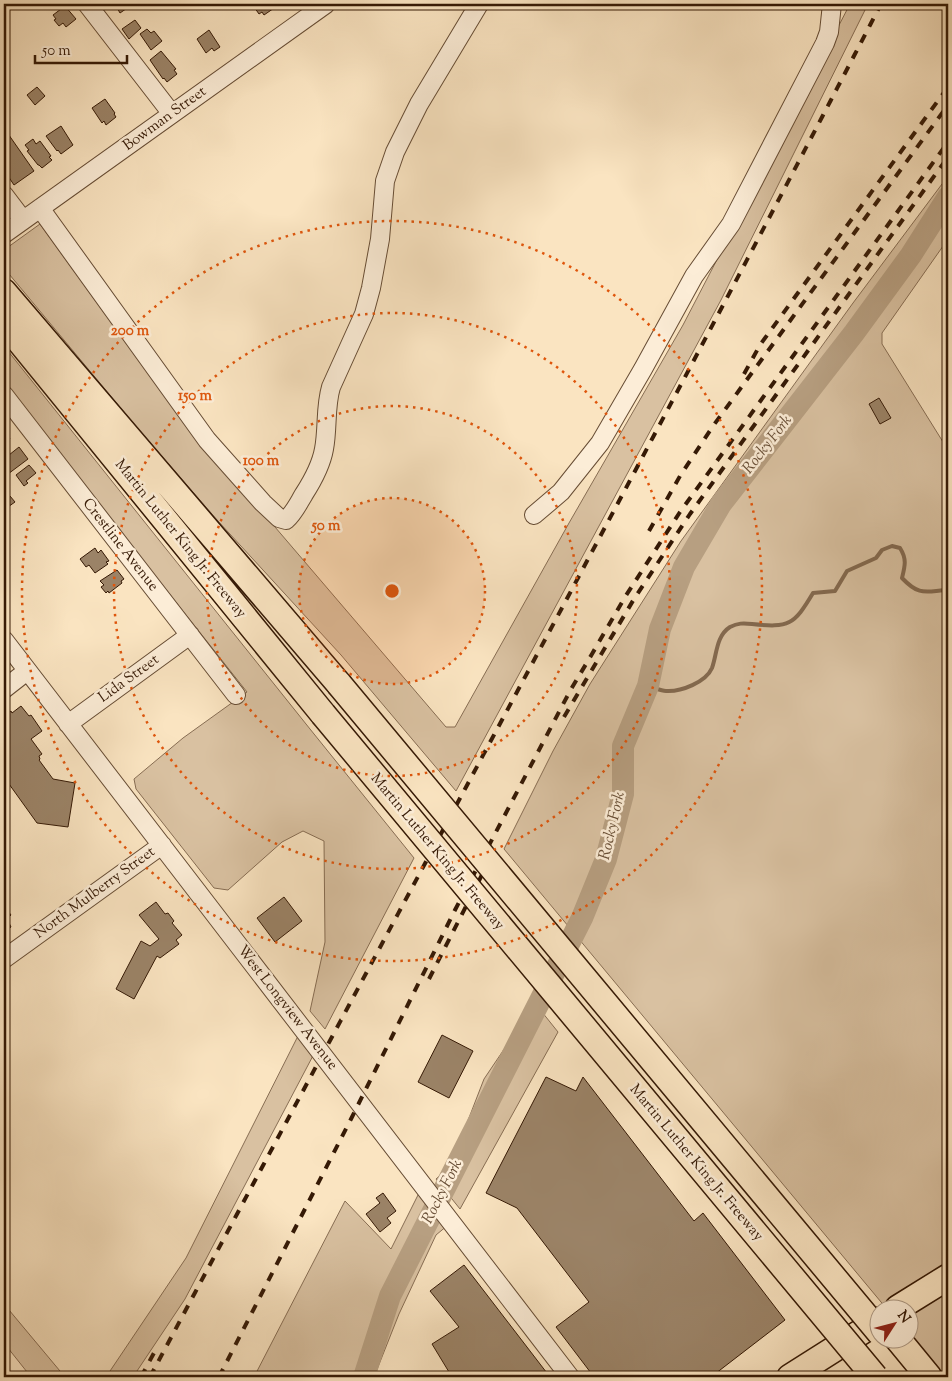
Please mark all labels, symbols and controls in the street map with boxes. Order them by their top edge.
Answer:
scale bar [35,32,128,64]
text: 50 m [41,41,71,62]
street label: Bowman Street [119,82,211,156]
text: 200 m [111,321,150,342]
text: 150 m [178,386,212,407]
water label: Rocky Fork [738,411,798,479]
text: 100 m [243,451,280,472]
street label: Martin Luther King Jr. Freeway [109,455,251,623]
street label: Crestline Avenue [77,494,163,596]
text: 50 m [311,516,341,537]
centre of rings [383,582,401,600]
street label: Lida Street [94,650,164,708]
street label: Martin Luther King Jr. Freeway [365,769,509,935]
water label: Rocky Fork [594,790,632,862]
street label: North Mulberry Street [30,842,160,944]
street label: West Longview Avenue [232,941,342,1075]
street label: Martin Luther King Jr. Freeway [624,1080,768,1246]
water label: Rocky Fork [417,1156,469,1228]
north arrow [870,1298,920,1348]
text: N [892,1307,914,1328]

